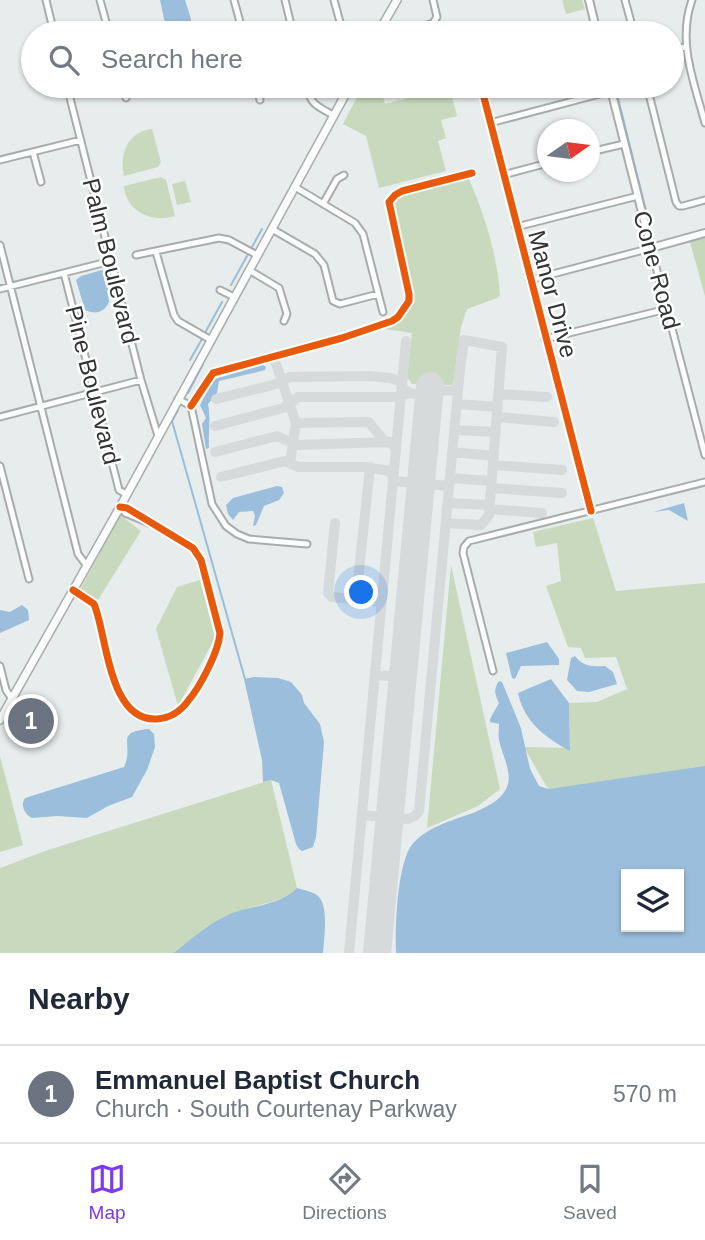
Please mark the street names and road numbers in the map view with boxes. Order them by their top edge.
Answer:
street label: Palm Boulevard [77,176,145,346]
street label: Cone Road [628,208,686,332]
street label: Manor Drive [523,227,583,361]
street label: Pine Boulevard [60,303,126,467]

